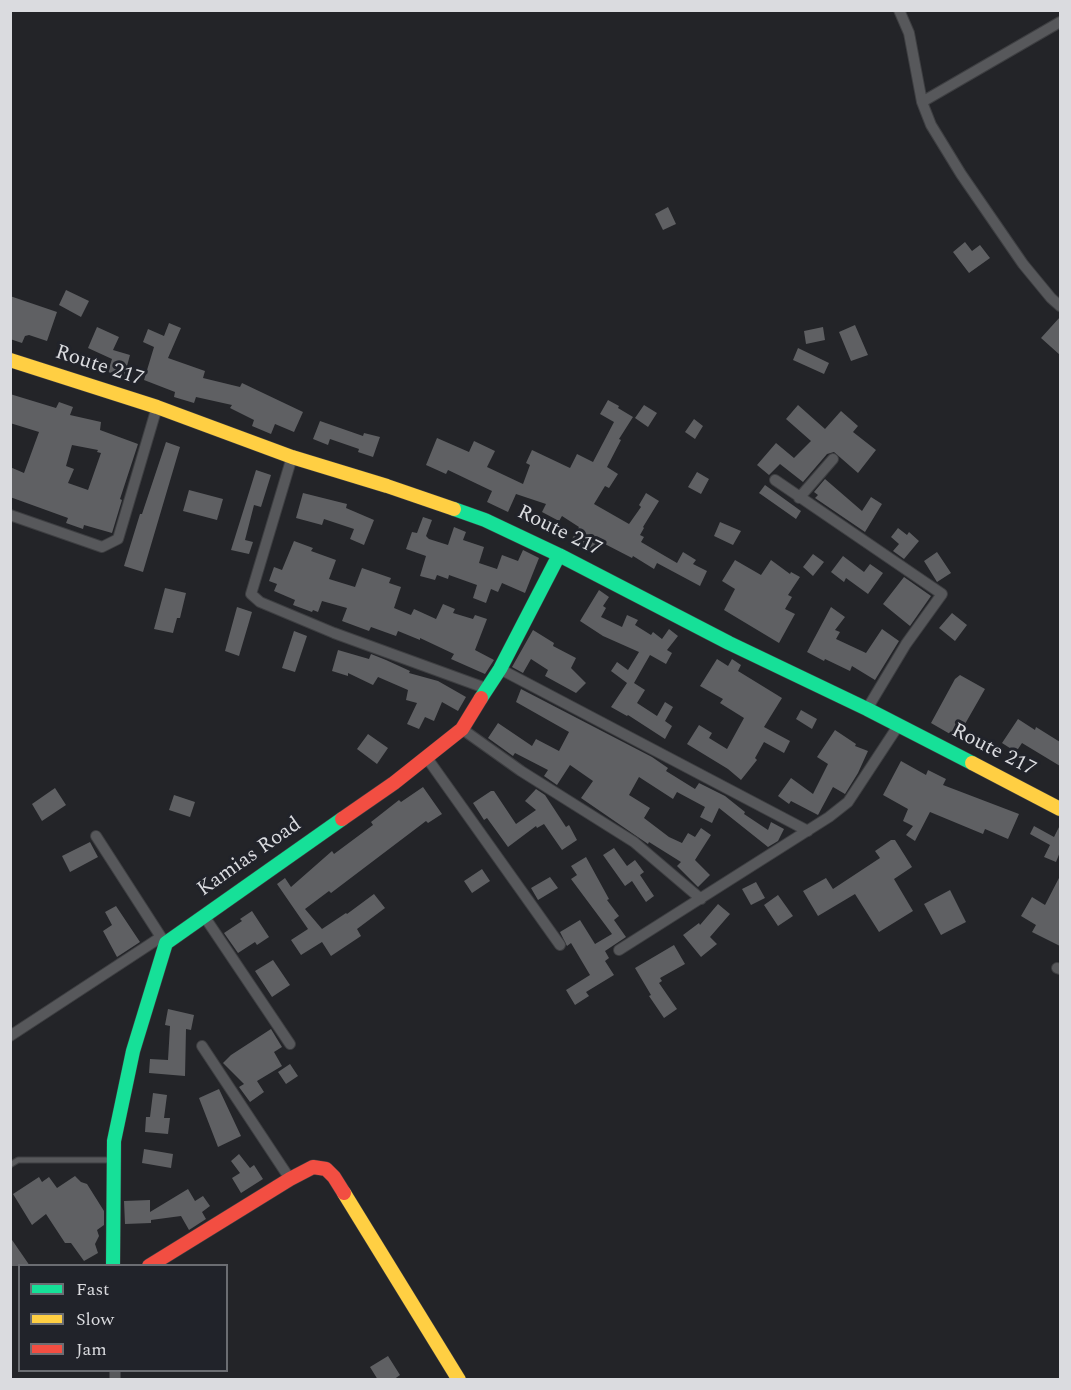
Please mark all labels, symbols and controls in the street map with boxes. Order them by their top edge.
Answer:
street label: Route 217 [52,341,146,393]
street label: Route 217 [512,501,606,563]
street label: Route 217 [947,719,1039,783]
street label: Kamias Road [193,813,307,903]
legend [18,1264,228,1372]
text: Fast [76,1276,109,1303]
text: Slow [76,1306,114,1333]
text: Jam [76,1336,107,1363]

